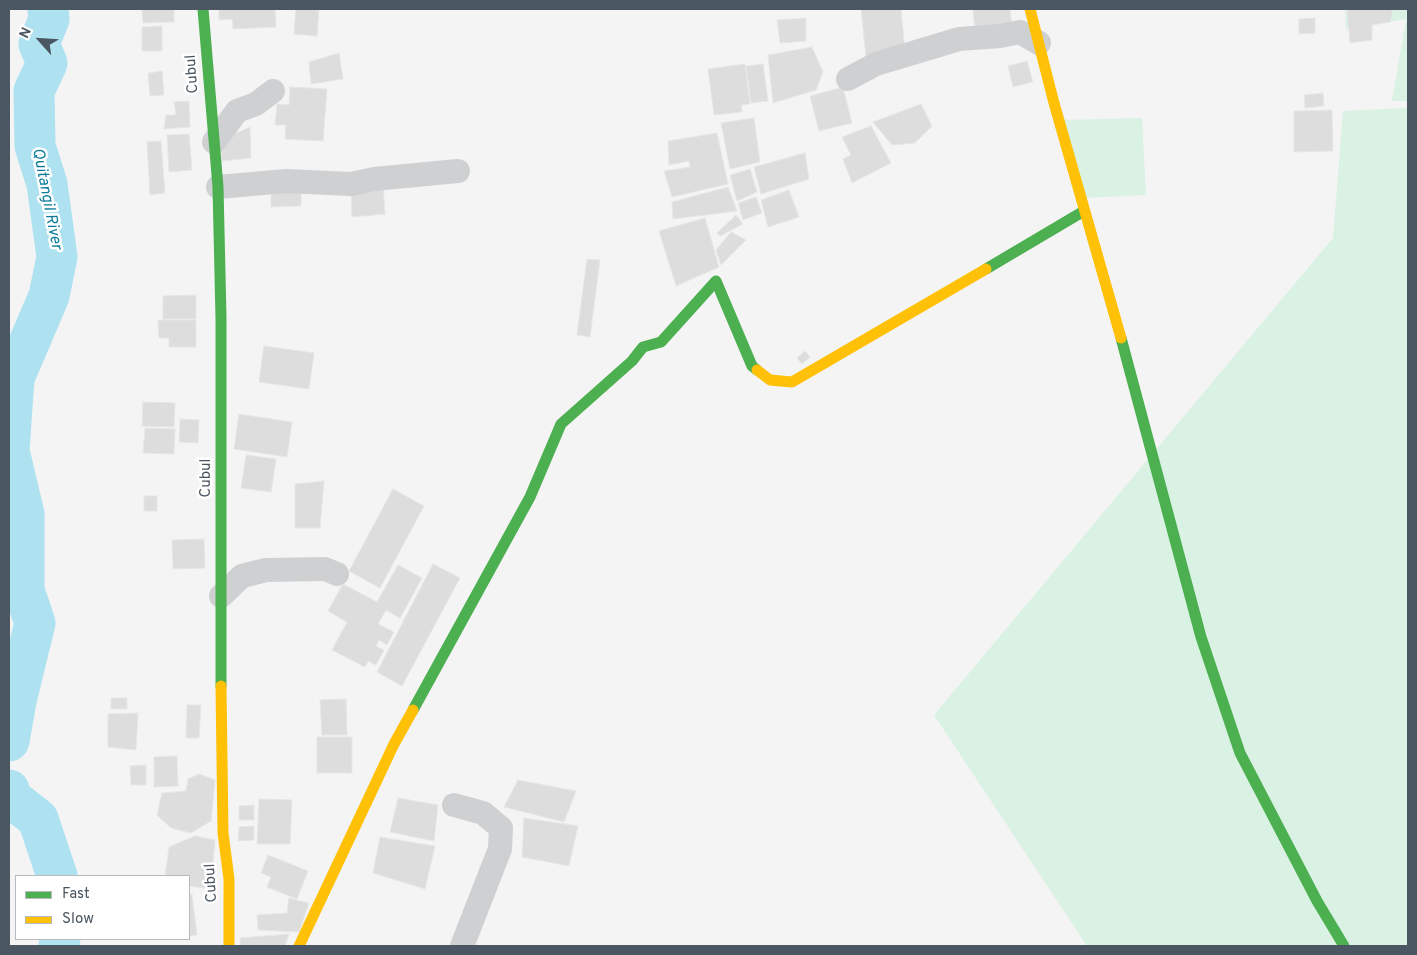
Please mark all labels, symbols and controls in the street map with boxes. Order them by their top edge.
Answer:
north arrow [15,15,65,65]
text: N [16,25,36,41]
street label: Cubul [183,54,203,94]
water label: Quitangil River [27,147,65,251]
street label: Cubul [198,459,216,497]
street label: Cubul [202,863,222,903]
legend [15,875,190,940]
text: Fast [62,885,90,904]
text: Slow [62,910,94,929]

